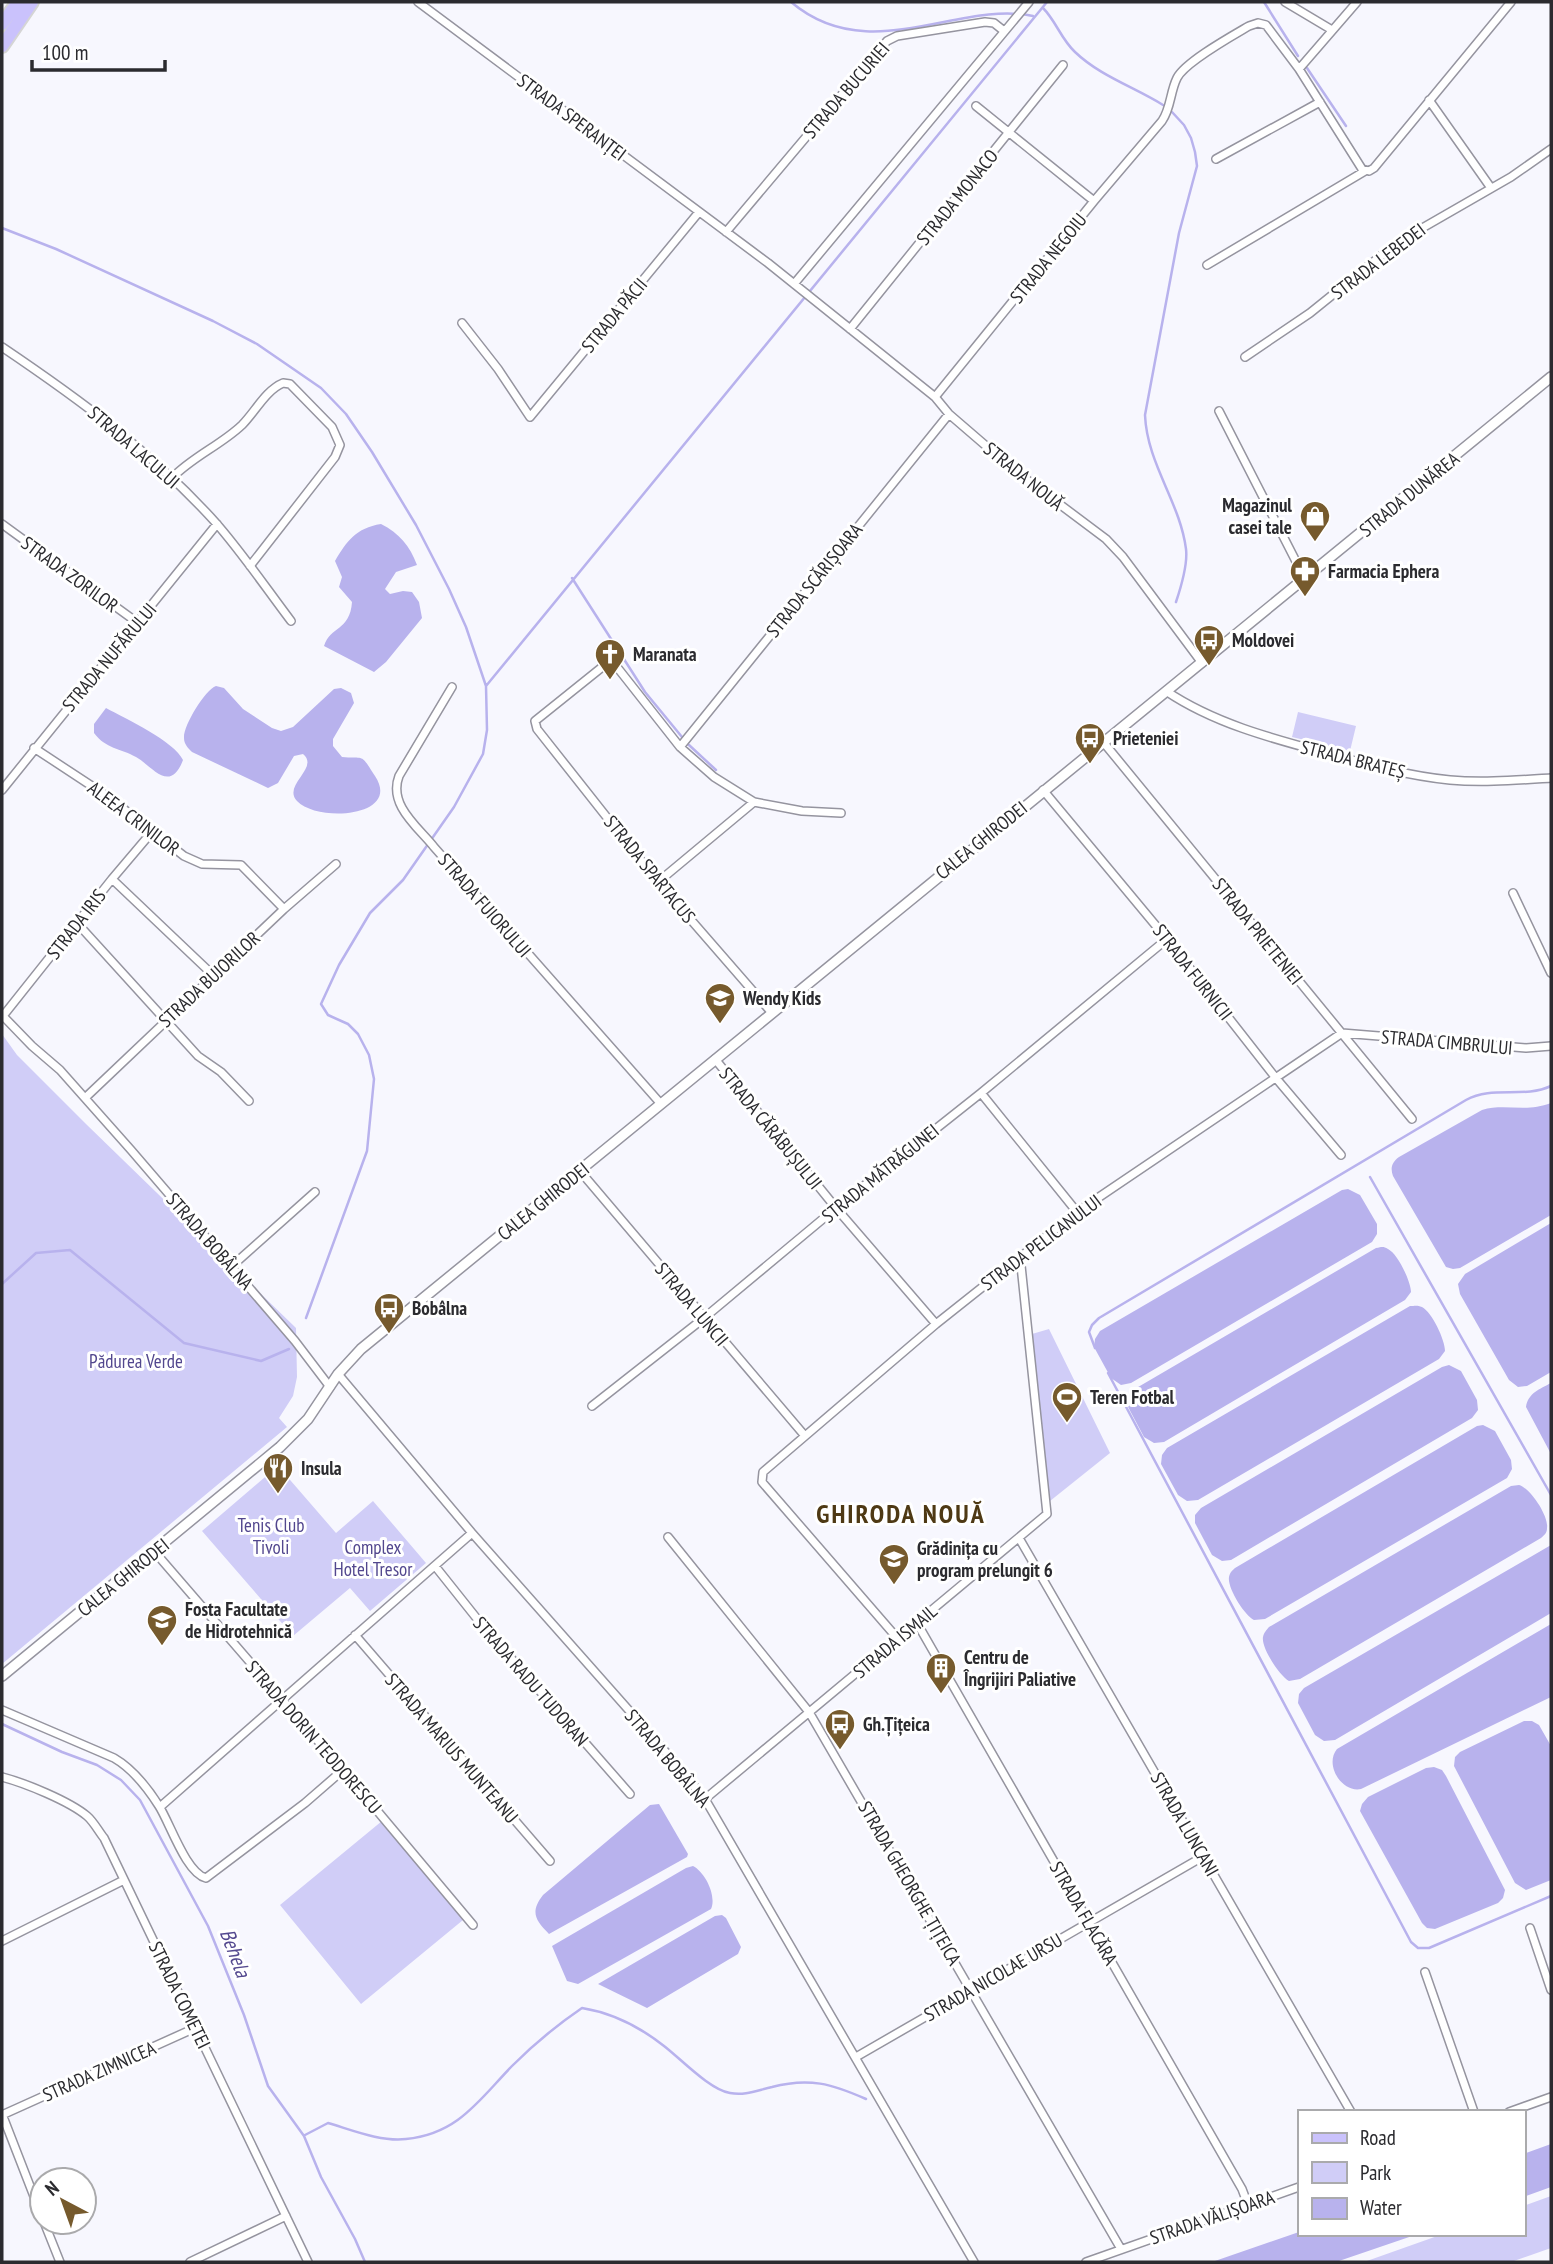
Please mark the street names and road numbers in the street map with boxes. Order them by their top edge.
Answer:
street label: STRADA BUCURIEI [798,37,894,143]
street label: STRADA SPERANȚEI [513,68,631,166]
street label: STRADA MONACO [911,144,1003,250]
street label: STRADA NEGOIU [1004,208,1092,308]
street label: STRADA LEBEDEI [1326,218,1430,304]
street label: STRADA PĂCII [576,273,652,357]
street label: STRADA LACULUI [83,401,185,493]
street label: STRADA NOUĂ [979,437,1069,515]
street label: STRADA DUNĂREA [1354,446,1464,542]
street label: STRADA SCĂRIȘOARA [761,518,867,642]
street label: STRADA ZORILOR [17,531,123,617]
street label: STRADA NUFĂRULUI [57,598,161,716]
street label: STRADA BRATEȘ [1298,734,1408,784]
street label: ALEEA CRINILOR [83,776,185,860]
street label: CALEA GHIRODEI [930,796,1032,884]
street label: STRADA SPARTACUS [599,810,701,928]
street label: STRADA FUIORULUI [433,848,537,962]
street label: STRADA PRIETENIEI [1208,873,1308,989]
street label: STRADA IRIS [41,884,111,964]
street label: STRADA FURNICII [1148,919,1238,1025]
street label: STRADA BUJORILOR [153,926,265,1032]
street label: STRADA CIMBRULUI [1380,1024,1514,1060]
street label: STRADA CĂRĂBUȘULUI [714,1062,828,1194]
street label: STRADA MĂTRĂGUNEI [816,1118,944,1228]
street label: CALEA GHIRODEI [492,1157,594,1245]
street label: STRADA BOBÂLNA [161,1188,259,1294]
street label: STRADA PELICANULUI [976,1189,1106,1295]
street label: STRADA LUNCII [650,1257,734,1351]
street label: CALEA GHIRODEI [72,1533,174,1621]
street label: STRADA ISMAIL [848,1599,942,1683]
street label: STRADA RADU TUDORAN [468,1611,594,1751]
street label: STRADA DORIN TEODORESCU [241,1655,387,1819]
street label: STRADA MARIUS MUNTEANU [380,1668,524,1828]
street label: STRADA BOBÂLNA [620,1704,716,1812]
street label: STRADA LUNCANI [1146,1768,1224,1880]
street label: STRADA GHEORGHE ȚIȚEICA [853,1797,967,1969]
street label: STRADA FLACĂRA [1045,1857,1123,1969]
street label: STRADA NICOLAE URSU [920,1928,1066,2026]
street label: STRADA COMETEI [144,1937,216,2053]
street label: STRADA ZIMNICEA [39,2035,159,2107]
street label: STRADA VĂLIȘOARA [1147,2184,1277,2250]

